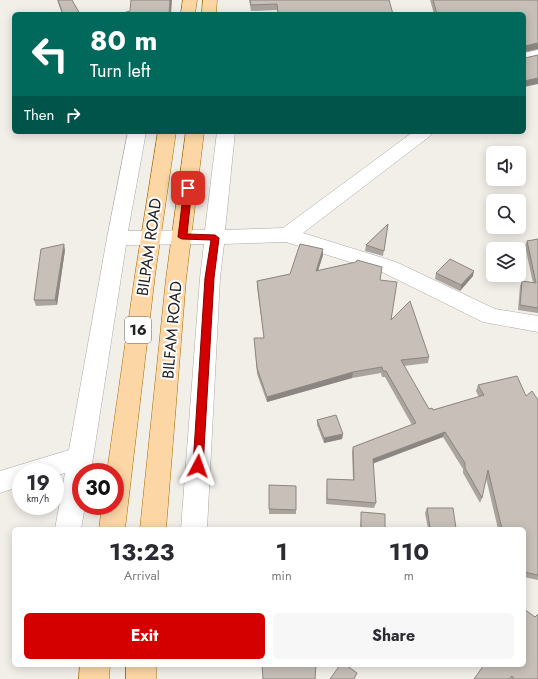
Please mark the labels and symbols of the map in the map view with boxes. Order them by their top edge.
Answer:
pin [171,171,205,205]
street label: BILPAM ROAD [131,196,167,297]
street label: BILFAM ROAD [156,280,188,380]
road number: 16 [125,317,151,343]
position arrow [177,445,219,487]
speed limit sign: 30 [72,463,124,515]

